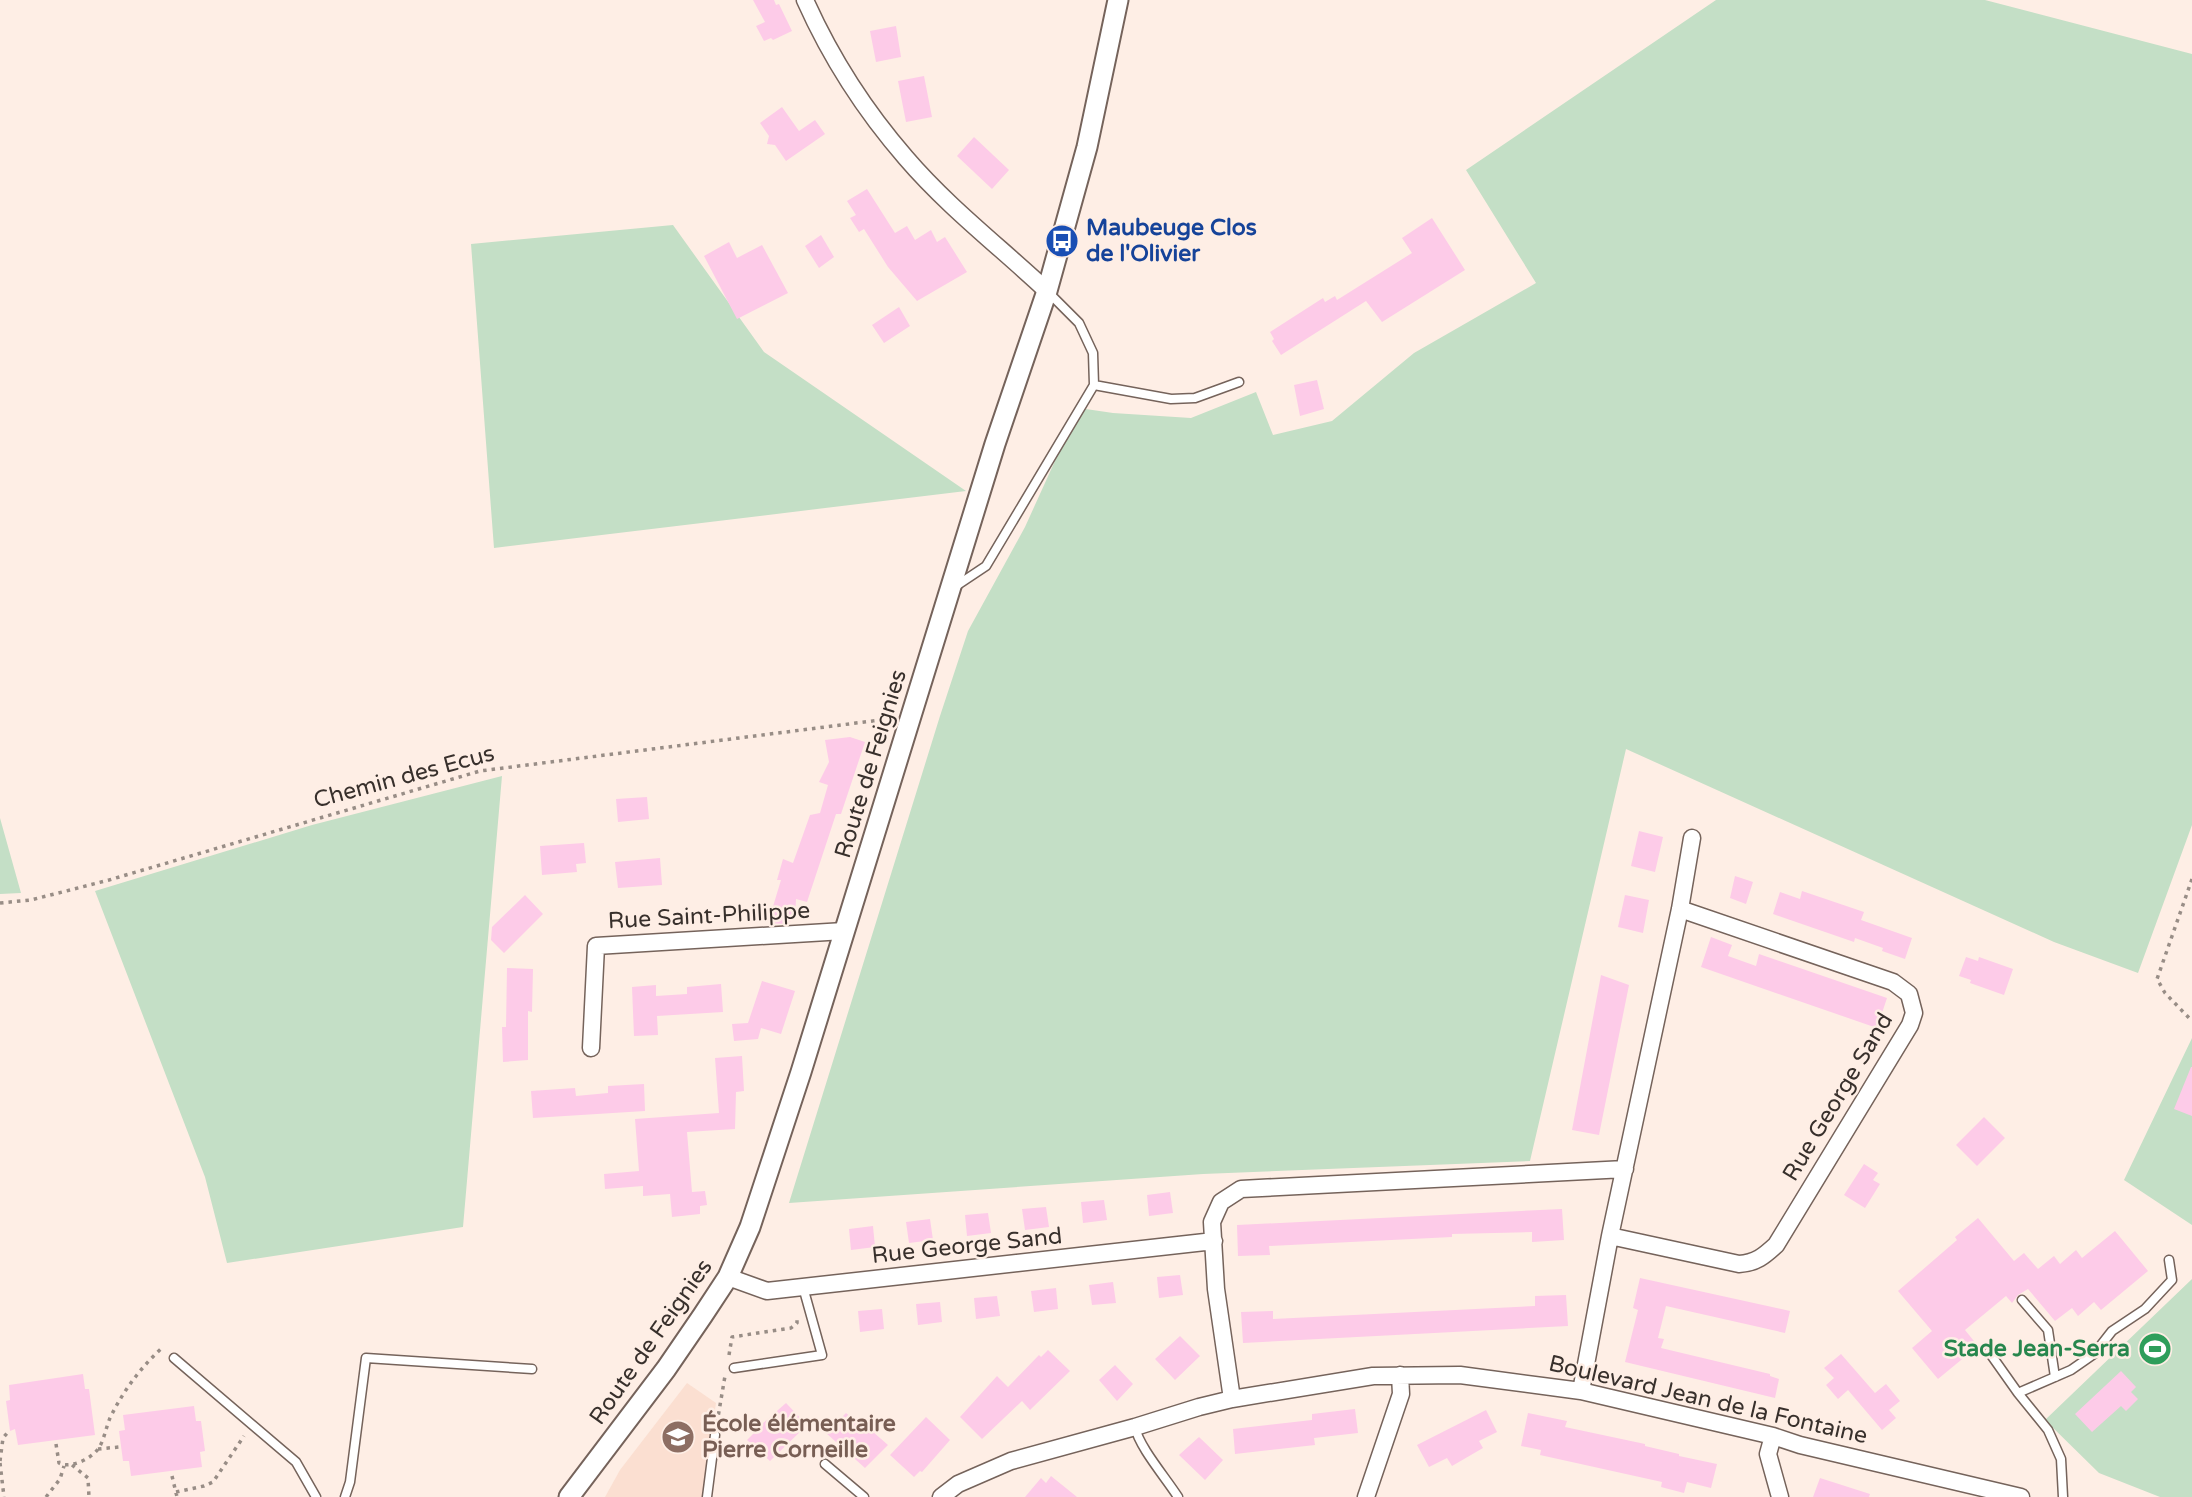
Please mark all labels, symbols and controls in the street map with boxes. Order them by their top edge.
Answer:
place label: Maubeuge Clos de l'Olivier [1086,214,1257,268]
bus stop icon: Maubeuge Clos de l'Olivier [1043,222,1081,260]
street label: Route de Feignies [829,666,913,862]
street label: Chemin des Ecus [311,739,497,815]
street label: Rue Saint-Philippe [607,897,811,935]
street label: Rue George Sand [1777,1008,1899,1186]
street label: Rue George Sand [870,1222,1064,1270]
street label: Route de Feignies [583,1254,719,1430]
sports icon: Stade Jean-Serra [2136,1330,2174,1368]
place label: Stade Jean-Serra [1944,1335,2130,1363]
street label: Boulevard Jean de la Fontaine [1546,1350,1870,1450]
place label: École élémentaire Pierre Corneille [702,1410,896,1464]
school or university icon: École élémentaire Pierre Corneille [659,1418,697,1456]

